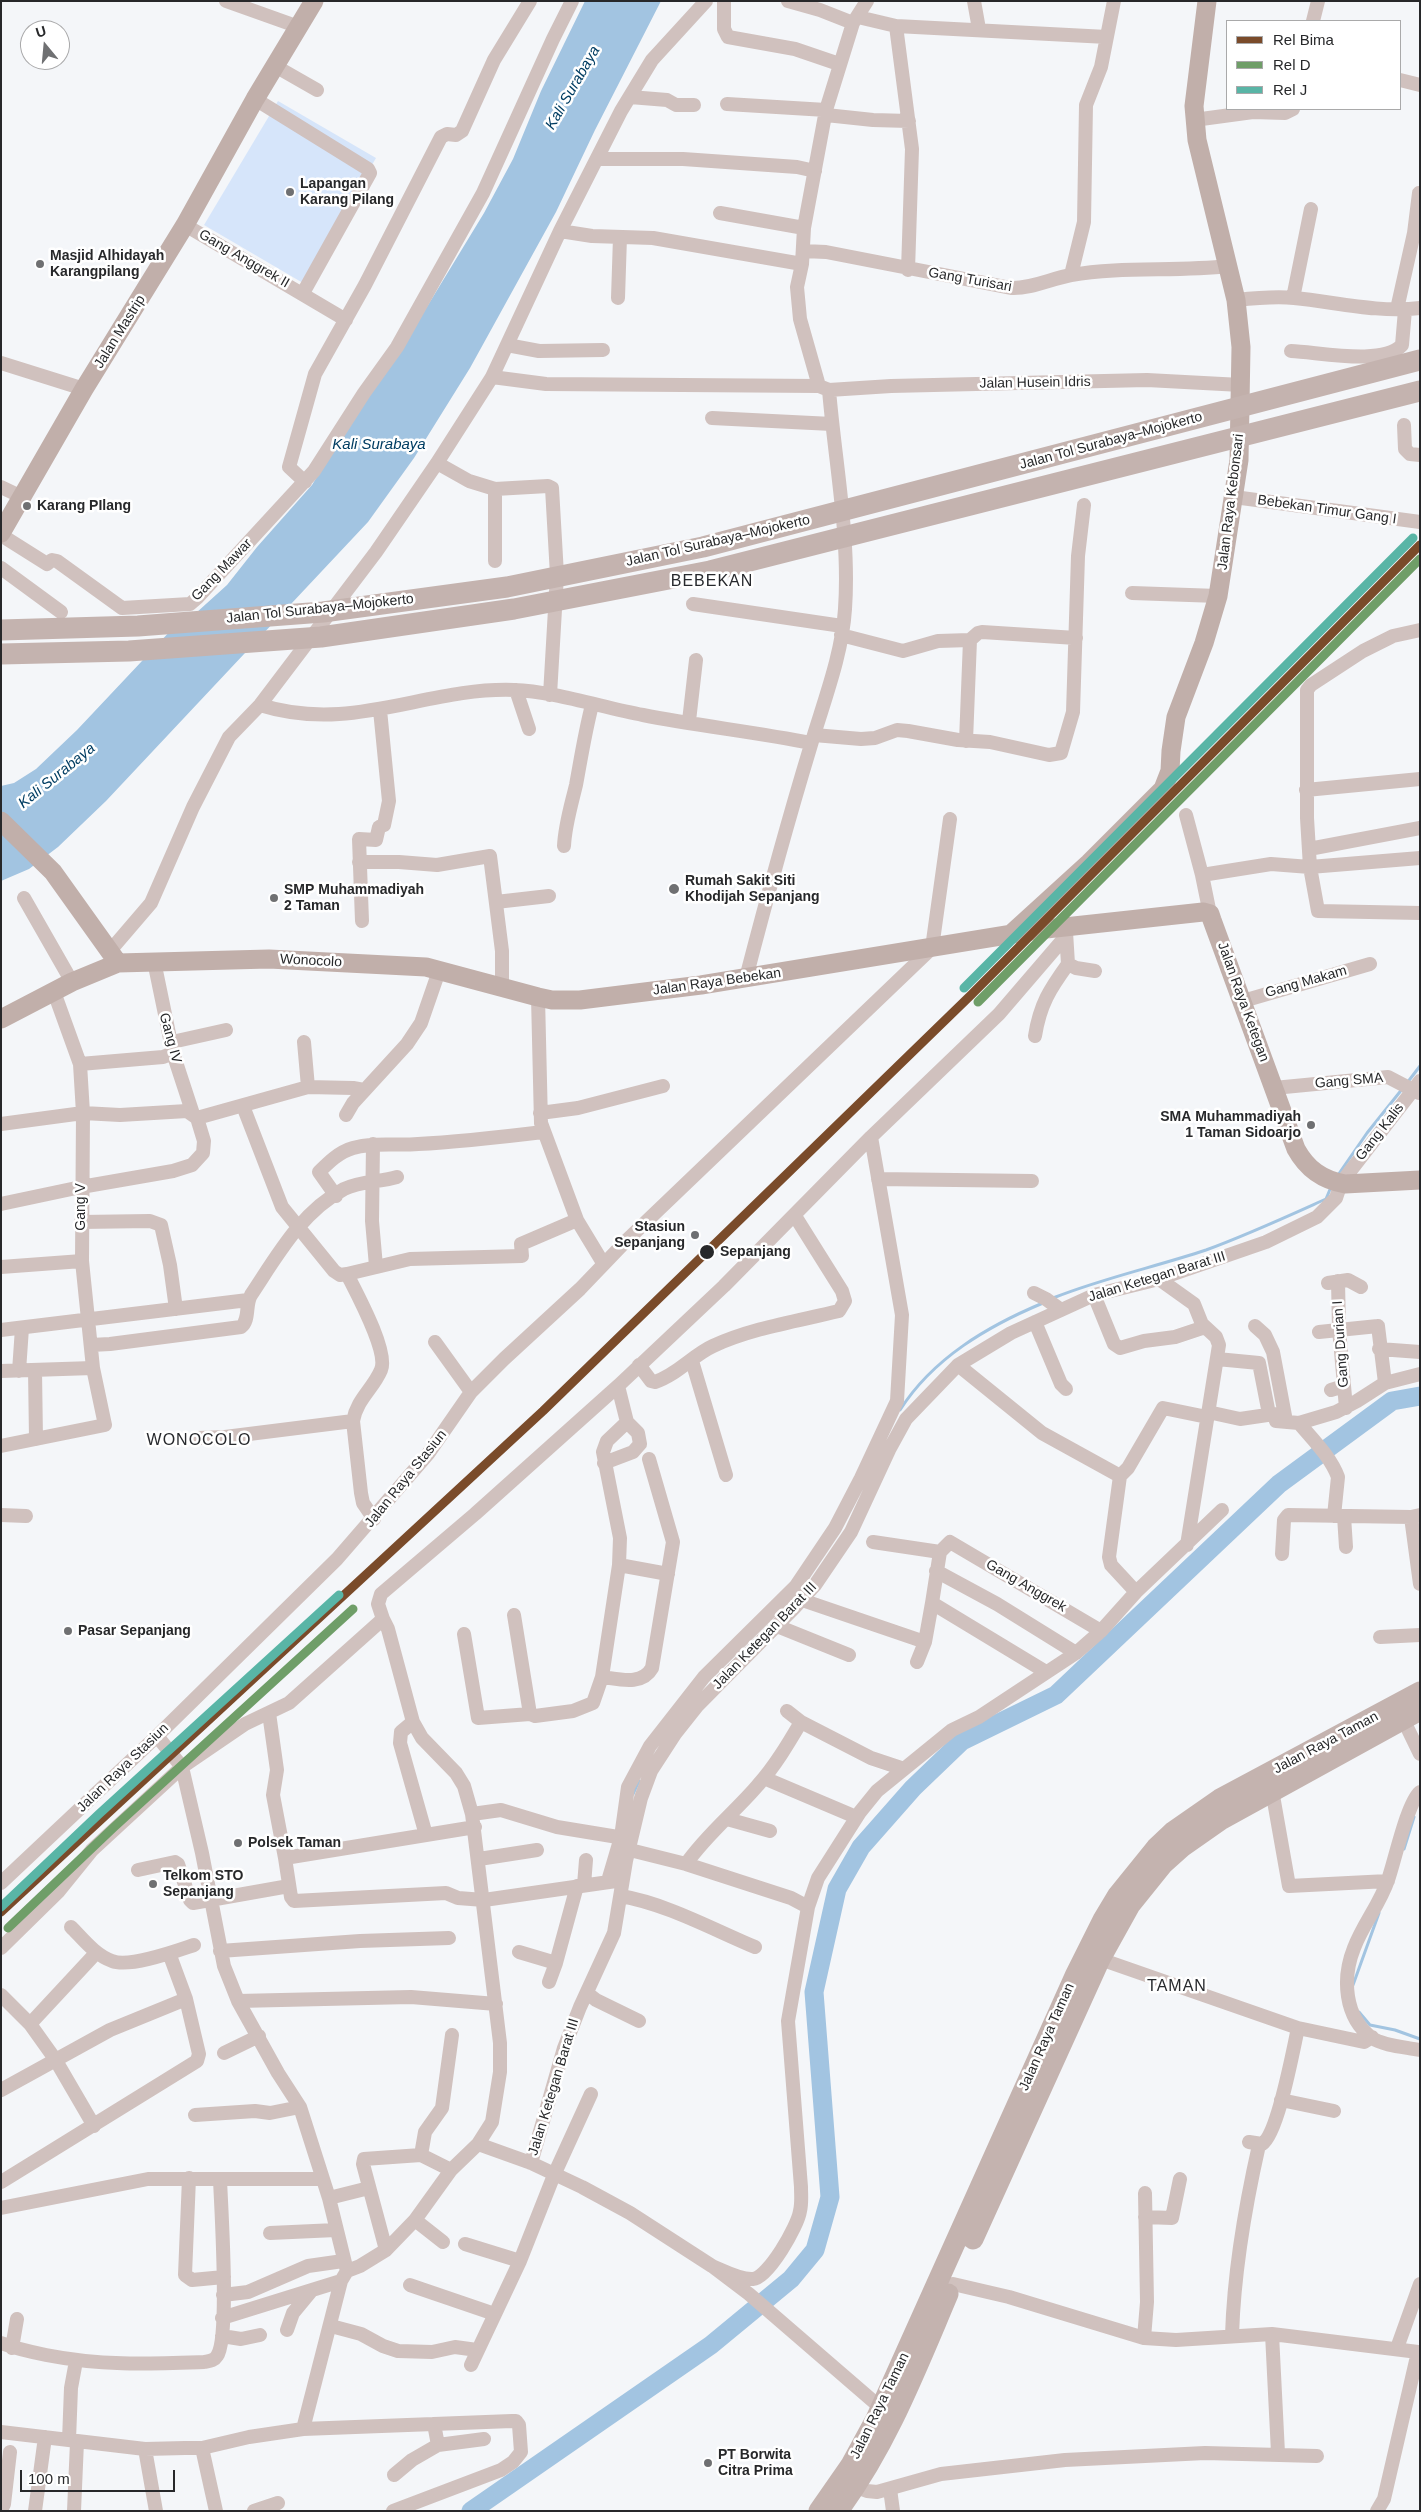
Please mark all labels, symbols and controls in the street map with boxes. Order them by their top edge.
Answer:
north arrow [20,20,70,70]
legend [1226,20,1401,110]
text: U [34,22,48,41]
text: Rel Bima [1273,31,1334,48]
water label: Kali Surabaya [542,43,604,133]
text: Rel D [1273,56,1311,73]
text: Rel J [1273,81,1307,98]
place label: Lapangan Karang Pilang [300,176,394,208]
marker: Lapangan Karang Pilang [284,186,296,198]
street label: Gang Anggrek II [196,226,292,292]
place label: Masjid Alhidayah Karangpilang [50,248,164,280]
marker: Masjid Alhidayah Karangpilang [34,258,46,270]
street label: Gang Turisari [927,264,1013,296]
street label: Jalan Mastrip [91,292,149,372]
street label: Jalan Husein Idris [979,374,1091,392]
street label: Jalan Tol Surabaya–Mojokerto [1018,409,1204,473]
street label: Jalan Raya Kebonsari [1214,433,1248,571]
water label: Kali Surabaya [332,436,426,454]
street label: Bebekan Timur Gang I [1256,492,1398,528]
place label: Karang PIlang [37,498,131,514]
marker: Karang PIlang [21,500,33,512]
street label: Jalan Tol Surabaya–Mojokerto [624,512,812,570]
street label: Gang Mawar [188,535,256,605]
district label: BEBEKAN [670,572,754,592]
street label: Jalan Tol Surabaya–Mojokerto [225,591,415,627]
water label: Kali Surabaya [15,740,99,812]
place label: Rumah Sakit Siti Khodijah Sepanjang [685,873,820,906]
place label: SMP Muhammadiyah 2 Taman [284,882,424,914]
marker: Rumah Sakit Siti Khodijah Sepanjang [667,882,681,896]
marker: SMP Muhammadiyah 2 Taman [268,892,280,904]
street label: Jalan Raya Ketegan [1214,940,1272,1064]
street label: Wonocolo [280,951,342,971]
street label: Gang Makam [1263,962,1349,1002]
street label: Jalan Raya Bebekan [652,965,782,999]
street label: Gang IV [155,1011,185,1065]
street label: Gang SMA [1314,1070,1384,1092]
street label: Gang Kalis [1352,1100,1408,1164]
place label: SMA Muhammadiyah 1 Taman Sidoarjo [1160,1109,1301,1142]
marker: SMA Muhammadiyah 1 Taman Sidoarjo [1305,1119,1317,1131]
street label: Gang V [73,1183,89,1231]
place label: Stasiun Sepanjang [614,1219,685,1252]
marker: Stasiun Sepanjang [689,1229,701,1241]
marker: Sepanjang [698,1243,716,1261]
place label: Sepanjang [720,1244,791,1260]
street label: Jalan Ketegan Barat III [1086,1248,1228,1306]
street label: Gang Durian I [1330,1300,1352,1388]
street label: Jalan Raya Stasiun [362,1427,450,1531]
district label: WONOCOLO [146,1431,252,1451]
street label: Gang Anggrek [983,1556,1069,1616]
street label: Jalan Ketegan Barat III [709,1579,821,1693]
place label: Pasar Sepanjang [78,1623,191,1639]
marker: Pasar Sepanjang [62,1625,74,1637]
street label: Jalan Raya Taman [1271,1708,1381,1778]
street label: Jalan Raya Stasiun [74,1720,172,1816]
place label: Polsek Taman [248,1835,341,1851]
marker: Polsek Taman [232,1837,244,1849]
place label: Telkom STO Sepanjang [163,1868,243,1900]
marker: Telkom STO Sepanjang [147,1878,159,1890]
district label: TAMAN [1146,1977,1208,1997]
street label: Jalan Raya Taman [1016,1981,1078,2093]
street label: Jalan Ketegan Barat III [525,2016,583,2158]
street label: Jalan Raya Taman [847,2350,913,2462]
place label: PT Borwita Citra Prima [718,2447,793,2480]
marker: PT Borwita Citra Prima [702,2457,714,2469]
scale bar [22,2460,178,2492]
text: 100 m [28,2470,70,2487]

